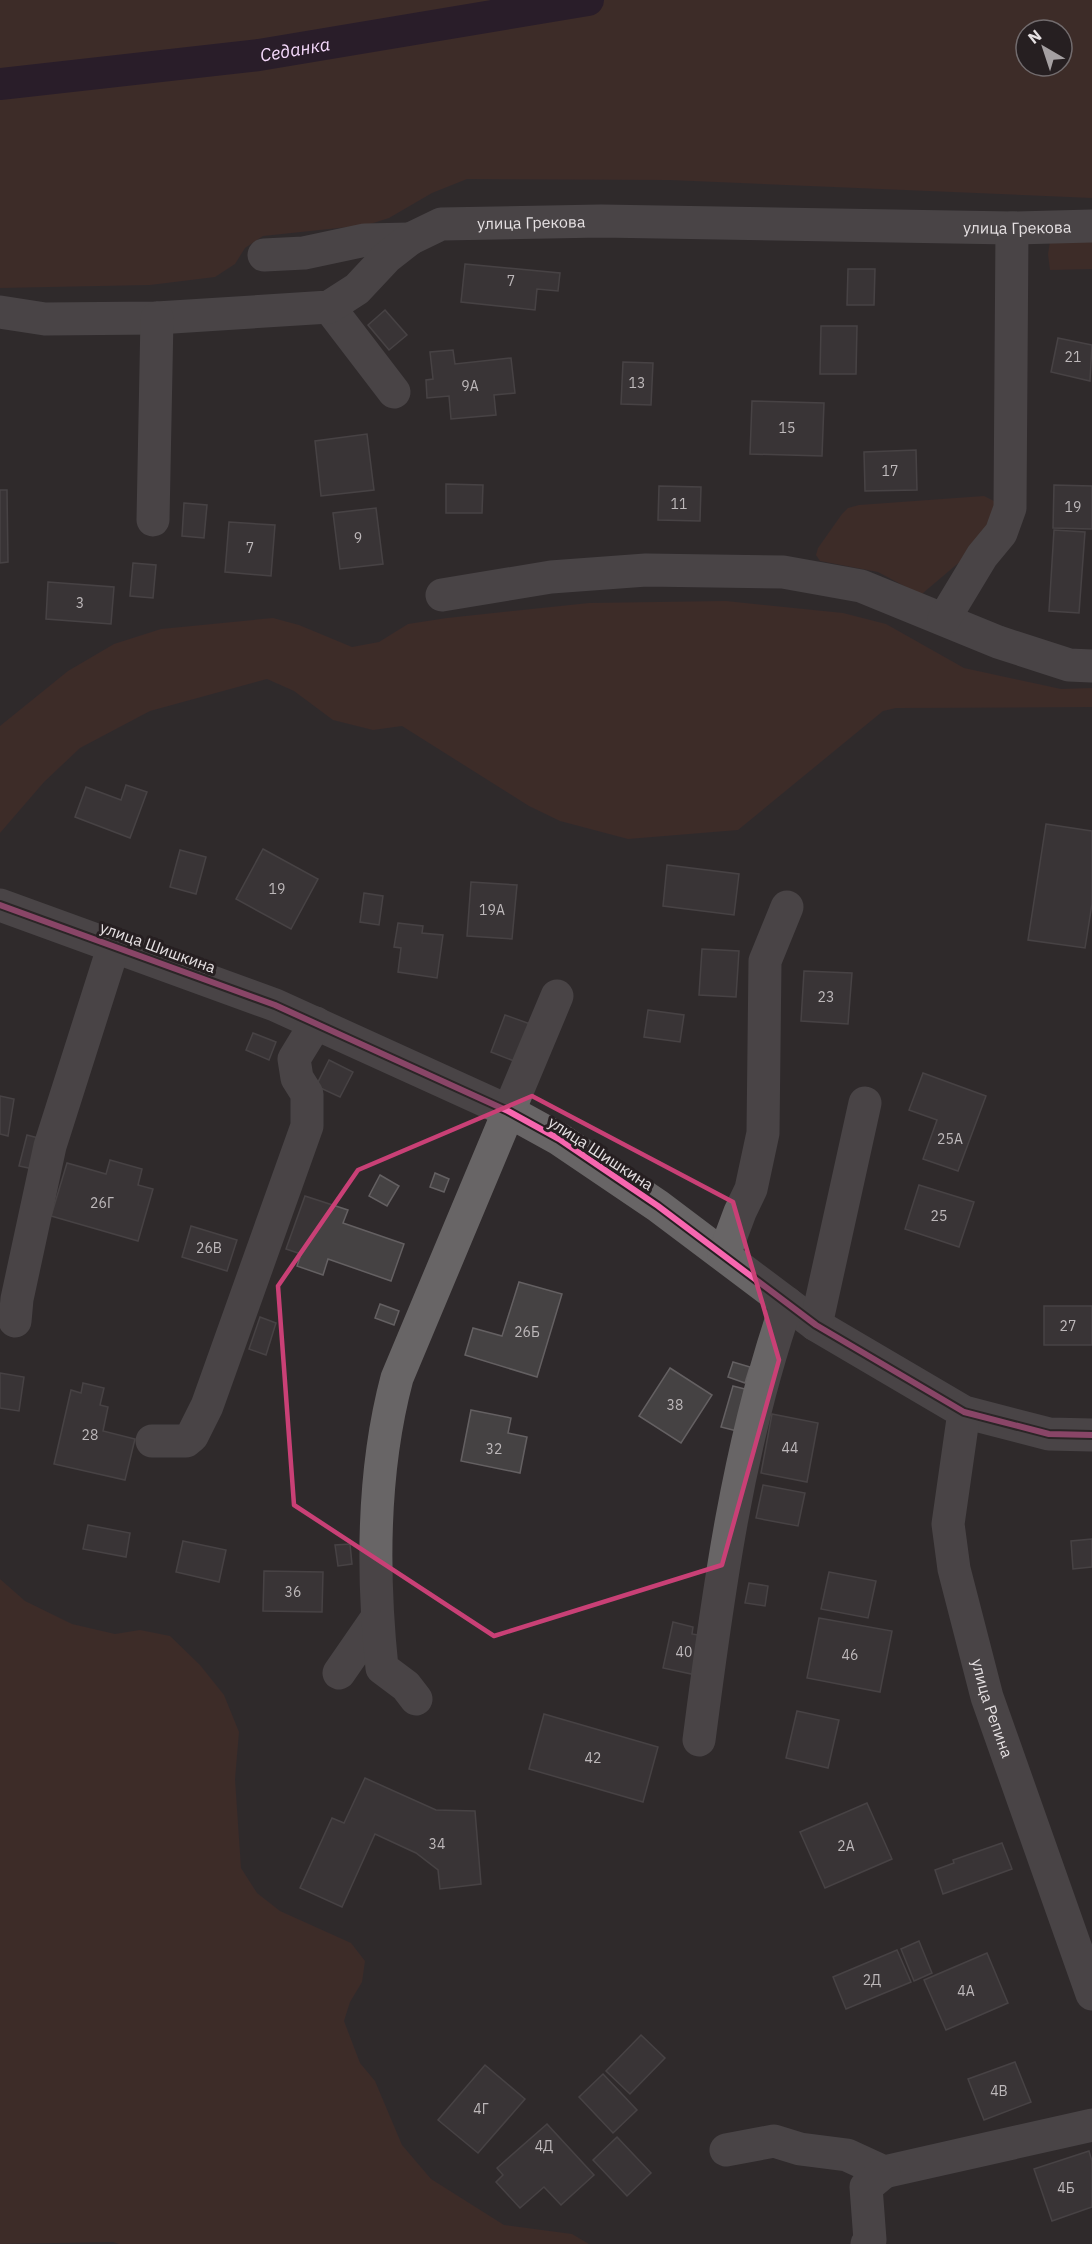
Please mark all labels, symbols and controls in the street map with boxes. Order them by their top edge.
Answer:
north arrow [1014,18,1074,78]
text: N [1024,25,1045,48]
water label: Седанка [258,32,332,66]
street label: улица Грекова [477,211,586,233]
street label: улица Грекова [963,217,1072,238]
house number: 7 [507,272,515,290]
house number: 21 [1065,348,1081,366]
house number: 13 [629,374,645,392]
house number: 9А [461,377,479,395]
house number: 15 [779,419,795,437]
house number: 17 [882,462,898,480]
house number: 11 [671,495,687,513]
house number: 19 [1065,498,1081,516]
house number: 9 [354,529,362,547]
house number: 7 [246,539,254,557]
house number: 3 [76,594,84,612]
house number: 19 [269,880,285,898]
house number: 19А [479,901,505,919]
street label: улица Шишкина [97,917,219,977]
house number: 23 [818,988,834,1006]
street label: улица Шишкина [545,1111,658,1195]
house number: 25А [937,1130,963,1148]
house number: 26Г [90,1194,114,1212]
house number: 25 [931,1207,947,1225]
house number: 26В [196,1239,222,1257]
house number: 27 [1060,1317,1076,1335]
house number: 26Б [514,1323,540,1341]
house number: 38 [667,1396,683,1414]
house number: 28 [82,1426,98,1444]
house number: 44 [782,1439,798,1457]
house number: 32 [486,1440,502,1458]
house number: 36 [285,1583,301,1601]
house number: 40 [676,1643,692,1661]
house number: 46 [842,1646,858,1664]
street label: улица Репина [968,1657,1018,1761]
house number: 42 [585,1749,601,1767]
house number: 34 [429,1835,445,1853]
house number: 2А [837,1837,855,1855]
house number: 2Д [863,1971,881,1989]
house number: 4А [957,1982,975,2000]
house number: 4В [990,2082,1008,2100]
house number: 4Г [473,2100,489,2118]
house number: 4Д [535,2137,553,2155]
house number: 4Б [1057,2179,1075,2197]

